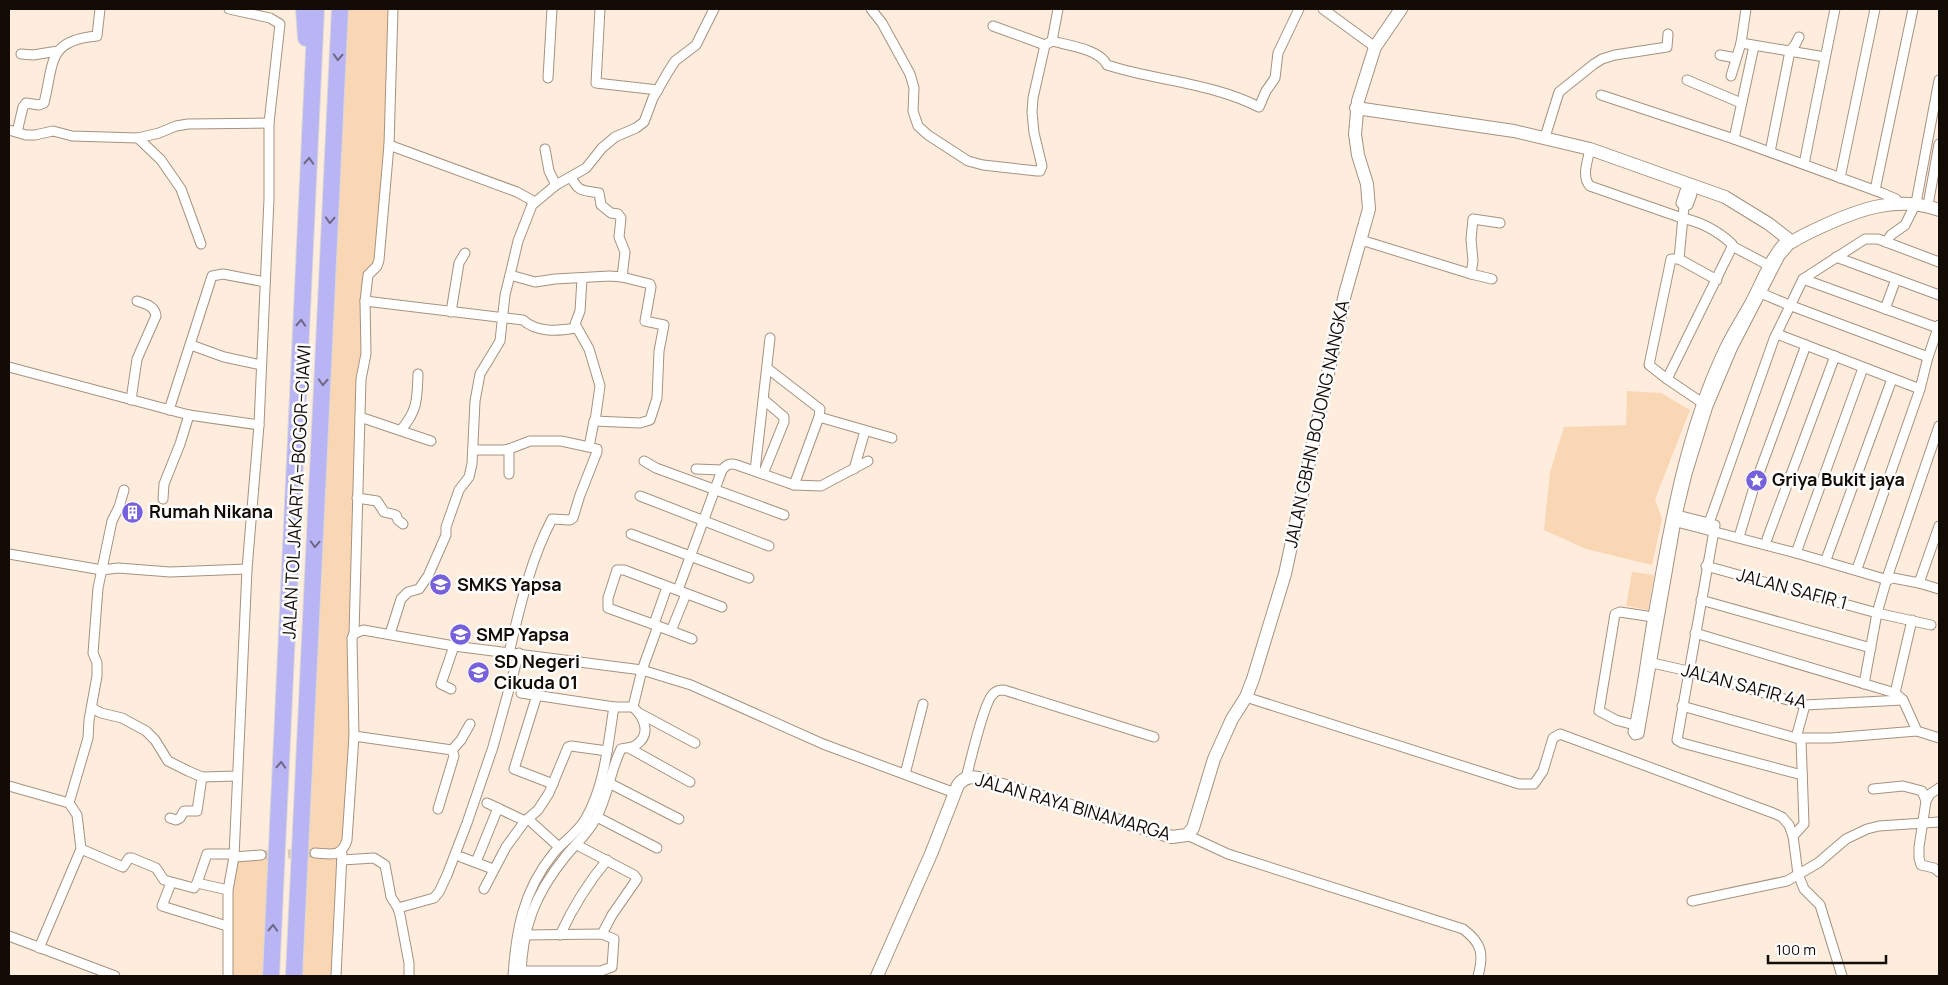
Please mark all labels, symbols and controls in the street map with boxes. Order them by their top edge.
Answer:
one-way arrow [333,54,343,62]
one-way arrow [303,157,314,165]
one-way arrow [325,216,336,224]
street label: JALAN GBHN BOJONG NANGKA [1278,297,1354,550]
one-way arrow [296,319,307,327]
street label: JALAN TOL JAKARTA–BOGOR–CIAWI [276,344,316,640]
one-way arrow [317,378,328,386]
place label: Griya Bukit jaya [1772,467,1905,491]
place icon: Griya Bukit jaya [1744,468,1768,492]
place label: Rumah Nikana [149,499,273,523]
building icon: Rumah Nikana [121,500,145,524]
one-way arrow [309,541,320,549]
street label: JALAN SAFIR 1 [1734,562,1850,614]
place label: SMKS Yapsa [457,572,562,596]
school or university icon: SMKS Yapsa [429,573,453,597]
place label: SMP Yapsa [476,622,569,646]
school or university icon: SMP Yapsa [448,623,472,647]
place label: SD Negeri Cikuda 01 [494,649,580,694]
street label: JALAN SAFIR 4A [1679,657,1810,713]
school or university icon: SD Negeri Cikuda 01 [466,660,490,684]
one-way arrow [275,761,286,769]
street label: JALAN RAYA BINAMARGA [973,767,1174,846]
one-way arrow [268,923,278,931]
scale bar [1768,932,1886,964]
text: 100 m [1776,939,1816,960]

